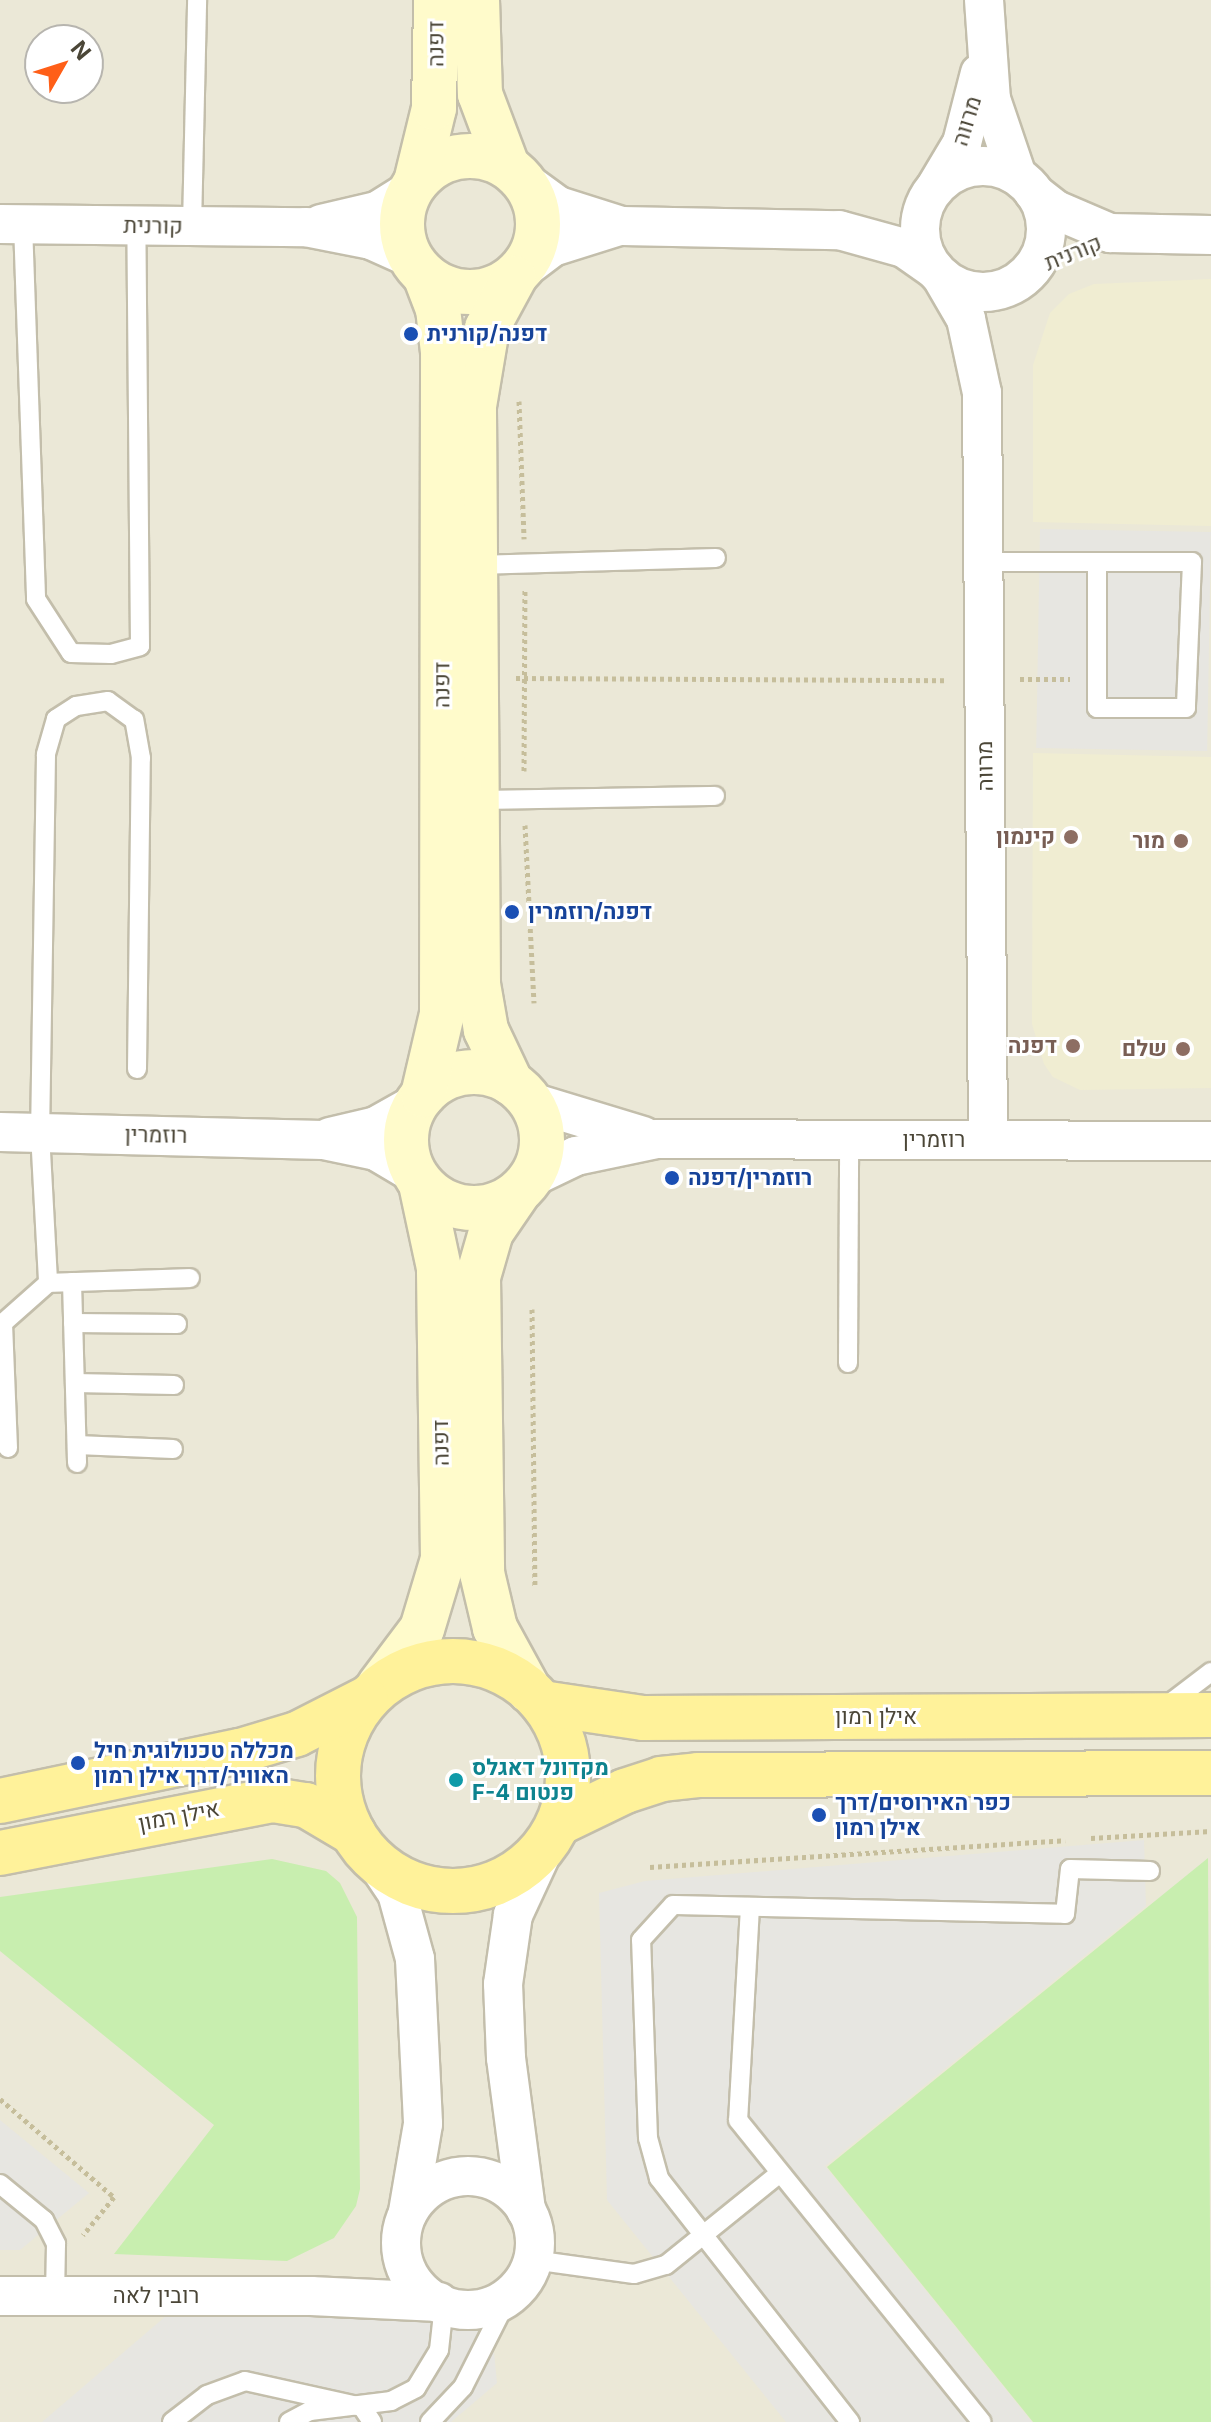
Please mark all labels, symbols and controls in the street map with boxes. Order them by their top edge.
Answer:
street label: דפנה [423,21,449,67]
north arrow [24,24,104,104]
text: N [66,35,96,65]
street label: מרווה [947,93,987,149]
street label: קורנית [123,212,183,240]
street label: קורנית [1041,230,1105,276]
place label: דפנה/קורנית [427,321,547,347]
marker: דפנה/קורנית [402,325,420,343]
street label: דפנה [429,662,455,708]
street label: מרווה [971,740,999,792]
place label: קינמון [996,824,1055,850]
marker: קינמון [1062,828,1080,846]
place label: מור [1132,828,1165,854]
marker: מור [1172,832,1190,850]
place label: דפנה/רוזמרין [528,899,652,925]
marker: דפנה/רוזמרין [503,903,521,921]
place label: דפנה [1008,1033,1057,1059]
place label: שלם [1122,1036,1167,1062]
marker: דפנה [1064,1037,1082,1055]
marker: שלם [1174,1040,1192,1058]
street label: רוזמרין [124,1121,188,1149]
street label: רוזמרין [903,1127,965,1153]
place label: רוזמרין/דפנה [688,1165,812,1191]
marker: רוזמרין/דפנה [663,1169,681,1187]
street label: דפנה [427,1420,455,1466]
street label: אילן רמון [835,1704,917,1730]
place label: מכללה טכנולוגית חיל האוויר/דרך אילן רמון [94,1737,294,1788]
marker: מכללה טכנולוגית חיל האוויר/דרך אילן רמון [69,1754,87,1772]
place label: מקדונל דאגלס F-4 פנטום [472,1754,609,1806]
marker: מקדונל דאגלס F-4 פנטום [447,1771,465,1789]
place label: כפר האירוסים/דרך אילן רמון [835,1789,1011,1840]
street label: אילן רמון [136,1795,222,1837]
marker: כפר האירוסים/דרך אילן רמון [810,1806,828,1824]
street label: רובין לאה [113,2283,199,2309]

